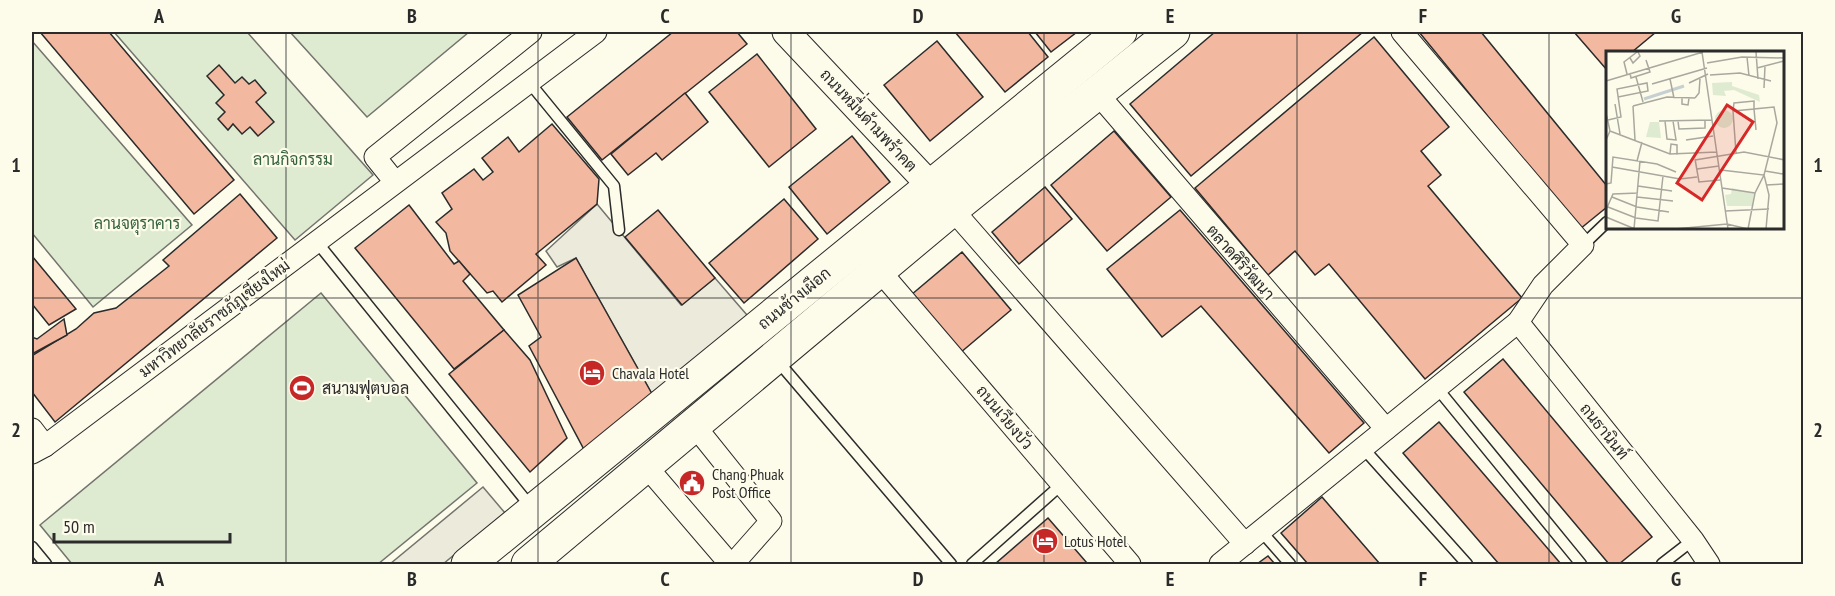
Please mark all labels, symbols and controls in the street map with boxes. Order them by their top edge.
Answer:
text: A [153,3,165,29]
text: B [407,3,417,29]
text: C [660,3,670,29]
text: D [913,3,924,29]
text: E [1166,3,1174,29]
text: F [1419,3,1427,29]
text: G [1671,3,1681,29]
inset map [1606,51,1784,230]
street label: ถนนหมื่่นด้ามพร้าคต [816,58,929,176]
park label: ลานกิจกรรม [253,149,333,169]
text: 1 [11,152,21,178]
text: 1 [1813,152,1823,178]
park label: ลานจตุราคาร [94,213,181,235]
street label: ตลาดศิริวัฒนา [1203,220,1279,304]
street label: มหาวิทยาลัยราชภัฏเชียงใหม่ [134,254,294,382]
street label: ถนนช้างเผือก [754,263,834,333]
hotel icon: Chavala Hotel [577,358,607,388]
place label: Chavala Hotel [612,363,689,383]
sports icon: สนามฟุตบอล [287,373,317,403]
place label: สนามฟุตบอล [322,378,409,400]
street label: ถนนเวียงบัว [972,380,1038,453]
street label: ถนธานินท์ [1576,397,1635,463]
text: 2 [11,417,21,443]
text: 2 [1813,417,1823,443]
place label: Chang Phuak Post Office [712,464,785,502]
public building icon: Chang Phuak Post Office [677,468,707,498]
scale bar [54,506,230,544]
text: 50 m [63,515,95,538]
hotel icon: Lotus Hotel [1030,526,1060,556]
place label: Lotus Hotel [1064,531,1127,551]
text: A [153,566,165,592]
text: B [407,566,417,592]
text: C [660,566,670,592]
text: D [913,566,924,592]
text: E [1166,566,1174,592]
text: F [1419,566,1427,592]
text: G [1671,566,1681,592]

